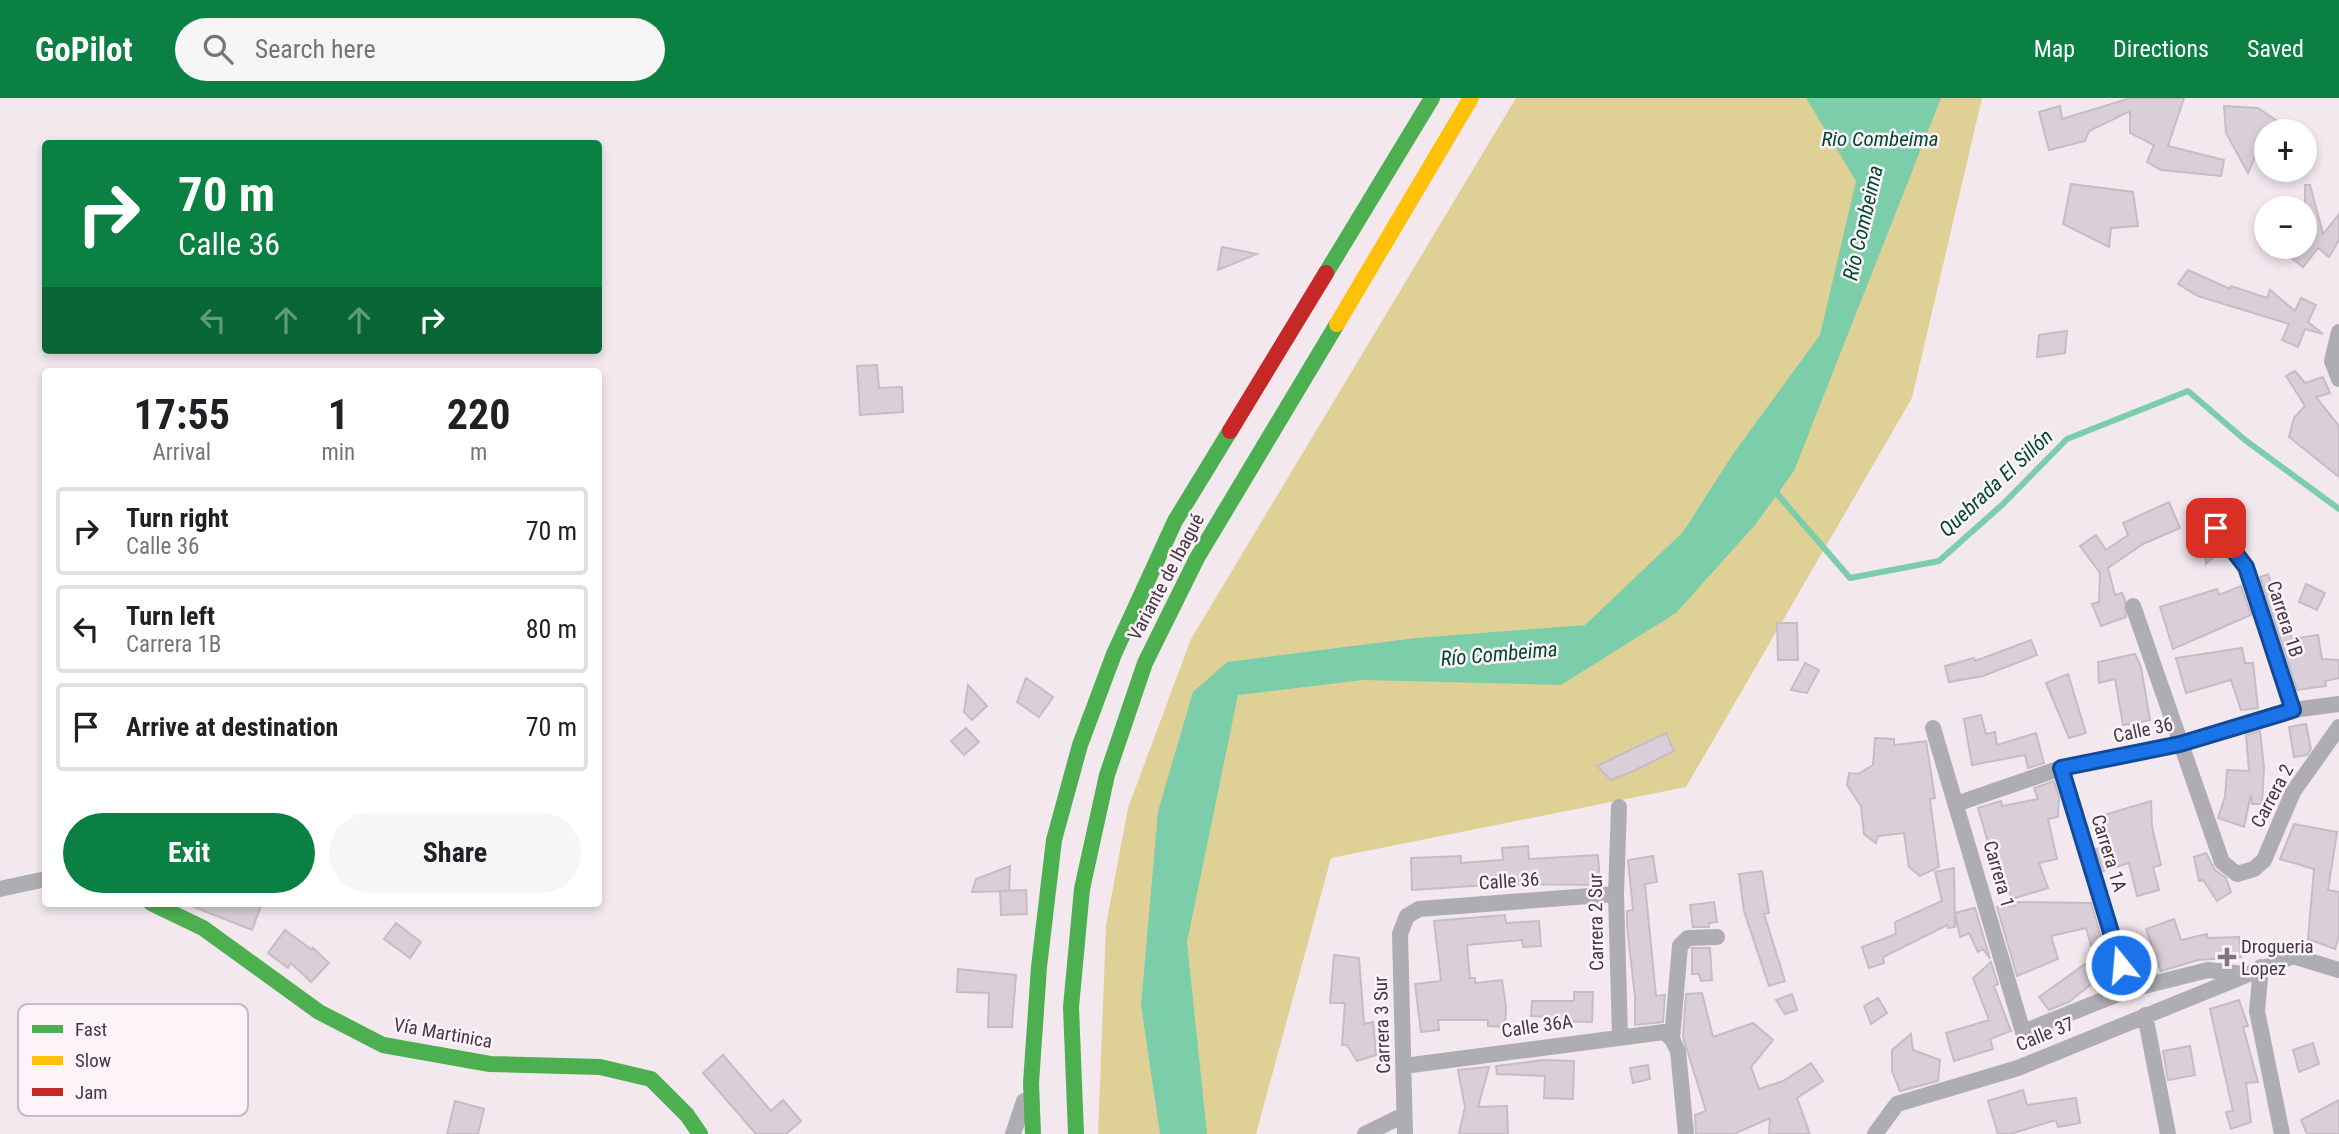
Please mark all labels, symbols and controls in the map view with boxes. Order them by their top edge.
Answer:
search box [175,18,665,81]
text: GoPilot [35,30,133,69]
icon: search [199,30,237,68]
text: Search here [255,34,376,64]
text: Map [2034,35,2075,63]
text: Directions [2113,35,2209,63]
text: Saved [2247,35,2304,63]
map controls [2254,119,2317,259]
button: + [2254,119,2317,182]
water label: Rio Combeima [1822,127,1938,151]
water label: Río Combeima [1838,163,1888,283]
text: 70 m [178,166,275,223]
icon: right [63,168,154,259]
button: − [2254,196,2317,259]
text: Calle 36 [178,225,280,263]
icon: left [194,301,232,339]
icon: ahead [267,301,305,339]
icon: ahead [340,301,378,339]
icon: right [413,301,451,339]
text: 17:55 [134,390,230,439]
text: 1 [328,390,349,439]
text: 220 [447,390,510,439]
water label: Quebrada El Sillón [1934,424,2058,542]
text: Arrival [152,439,211,466]
text: min [321,439,355,466]
text: m [470,439,487,466]
pin [2186,498,2246,558]
text: Turn right [126,503,228,533]
icon: arrive [2197,509,2235,547]
street label: Variante de Ibagué [1123,510,1209,644]
icon: right [67,512,105,550]
text: 70 m [526,516,577,546]
text: Calle 36 [126,533,199,560]
street label: Carrera 1B [2262,578,2308,660]
text: Turn left [126,601,215,631]
icon: left [67,610,105,648]
text: 80 m [526,614,577,644]
text: Carrera 1B [126,631,221,658]
water label: Río Combeima [1440,637,1558,671]
icon: arrive [67,708,105,746]
text: Arrive at destination [126,712,338,742]
text: 70 m [526,712,577,742]
street label: Calle 36 [2111,712,2175,748]
street label: Carrera 2 [2246,760,2298,832]
street label: Carrera 1A [2086,812,2132,894]
button: Exit [63,813,315,893]
button: Share [329,813,581,893]
street label: Carrera 1 [1979,838,2019,910]
street label: Calle 36 [1478,867,1540,895]
street label: Carrera 2 Sur [1584,873,1608,971]
position arrow [2084,928,2158,1002]
place label: Drogueria Lopez [2241,935,2314,980]
marker: Drogueria Lopez [2219,949,2235,965]
street label: Carrera 3 Sur [1369,976,1395,1074]
legend [18,1004,248,1116]
street label: Calle 36A [1500,1010,1574,1042]
street label: Calle 37 [2013,1012,2077,1056]
street label: Vía Martinica [392,1013,494,1053]
text: Fast [75,1018,107,1041]
text: Slow [75,1049,111,1072]
text: Jam [75,1081,108,1104]

